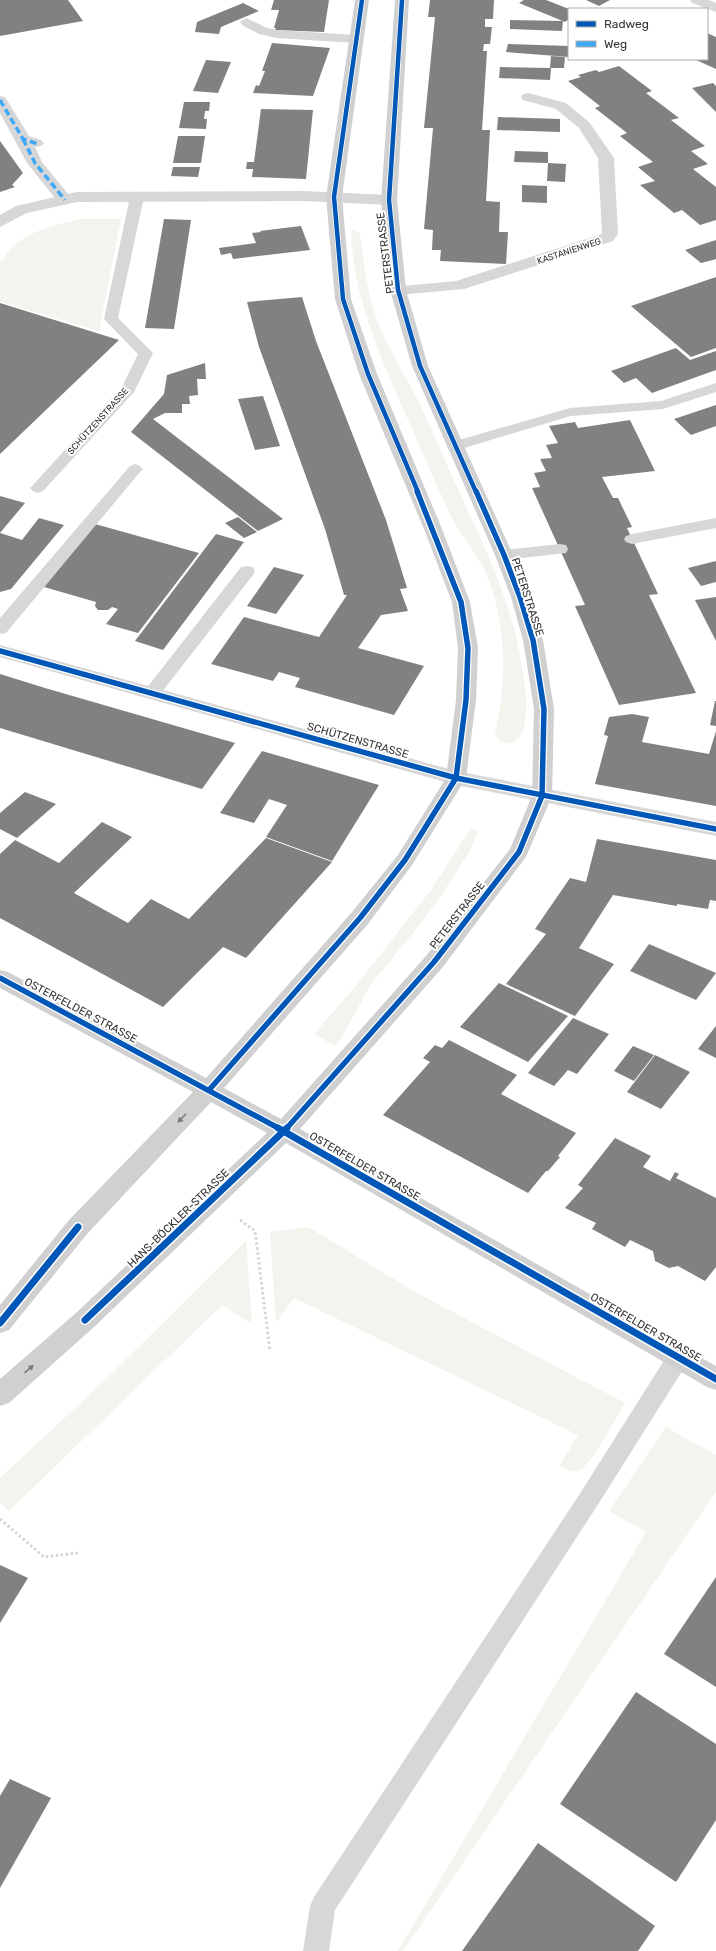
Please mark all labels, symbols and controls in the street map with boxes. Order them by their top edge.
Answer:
legend [568,8,708,60]
text: Radweg [604,17,649,31]
text: Weg [604,37,627,51]
street label: PETERSTRASSE [374,211,397,294]
street label: KASTANIENWEG [536,236,602,266]
street label: SCHÜTZENSTRASSE [66,386,130,456]
street label: PETERSTRASSE [509,556,546,638]
street label: SCHÜTZENSTRASSE [306,720,410,761]
street label: PETERSTRASSE [427,879,488,952]
street label: OSTERFELDER STRASSE [22,975,140,1046]
one-way arrow [177,1113,187,1123]
street label: OSTERFELDER STRASSE [307,1129,423,1204]
street label: HANS-BÖCKLER-STRASSE [125,1166,232,1270]
street label: OSTERFELDER STRASSE [588,1290,704,1365]
one-way arrow [25,1365,34,1374]

